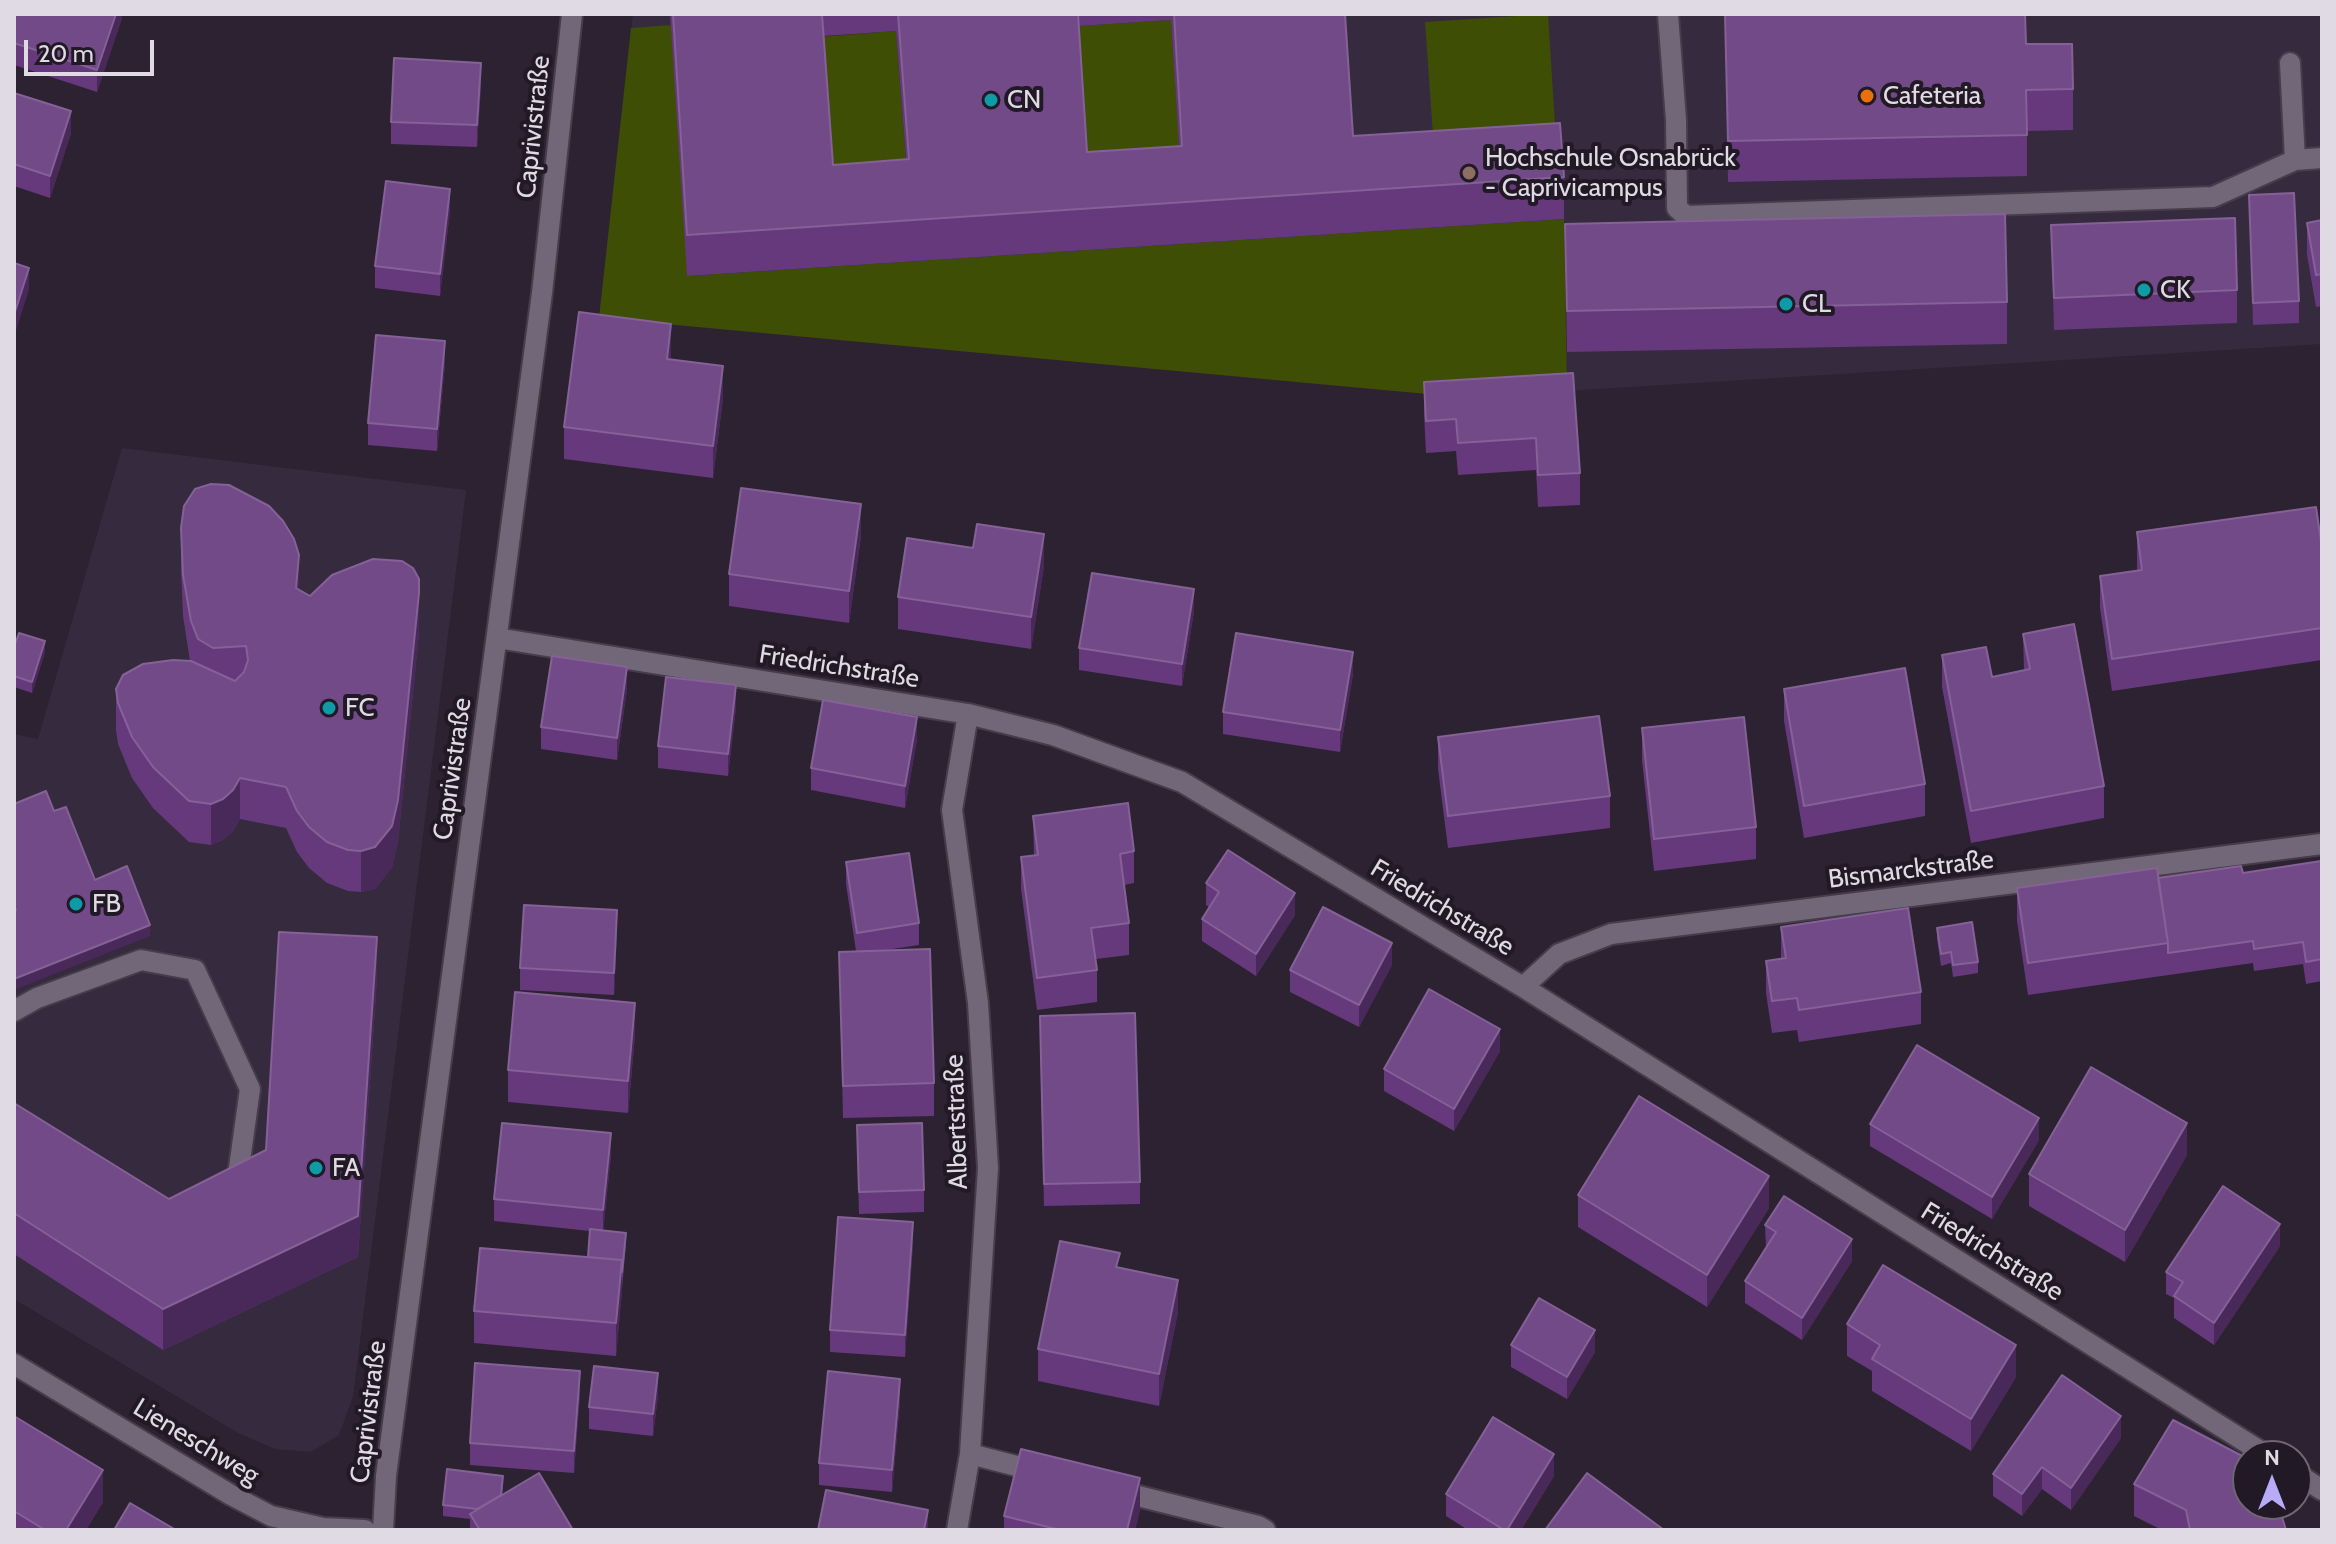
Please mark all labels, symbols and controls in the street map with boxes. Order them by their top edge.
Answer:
scale bar [28,24,158,74]
text: 20 m [38,39,94,68]
street label: Caprivistraße [511,54,557,200]
place label: Cafeteria [1883,80,1981,112]
place label: CN [1007,84,1041,116]
marker: Cafeteria [1858,87,1876,105]
marker: CN [982,91,1000,109]
place label: Hochschule Osnabrück - Caprivicampus [1485,142,1736,204]
marker: Hochschule Osnabrück - Caprivicampus [1460,164,1478,182]
place label: CK [2160,274,2191,306]
marker: CK [2135,281,2153,299]
place label: CL [1802,288,1831,320]
marker: CL [1777,295,1795,313]
street label: Friedrichstraße [757,639,921,695]
place label: FC [345,692,374,724]
street label: Caprivistraße [428,696,478,842]
marker: FC [320,699,338,717]
street label: Bismarckstraße [1826,844,1996,896]
street label: Friedrichstraße [1365,853,1519,963]
place label: FB [92,888,121,920]
marker: FB [67,895,85,913]
street label: Albertstraße [939,1054,975,1190]
place label: FA [332,1152,360,1184]
marker: FA [307,1159,325,1177]
street label: Friedrichstraße [1915,1196,2069,1308]
street label: Caprivistraße [345,1339,393,1485]
street label: Lieneschweg [127,1392,265,1492]
north arrow [2232,1440,2312,1520]
text: N [2264,1444,2280,1471]

